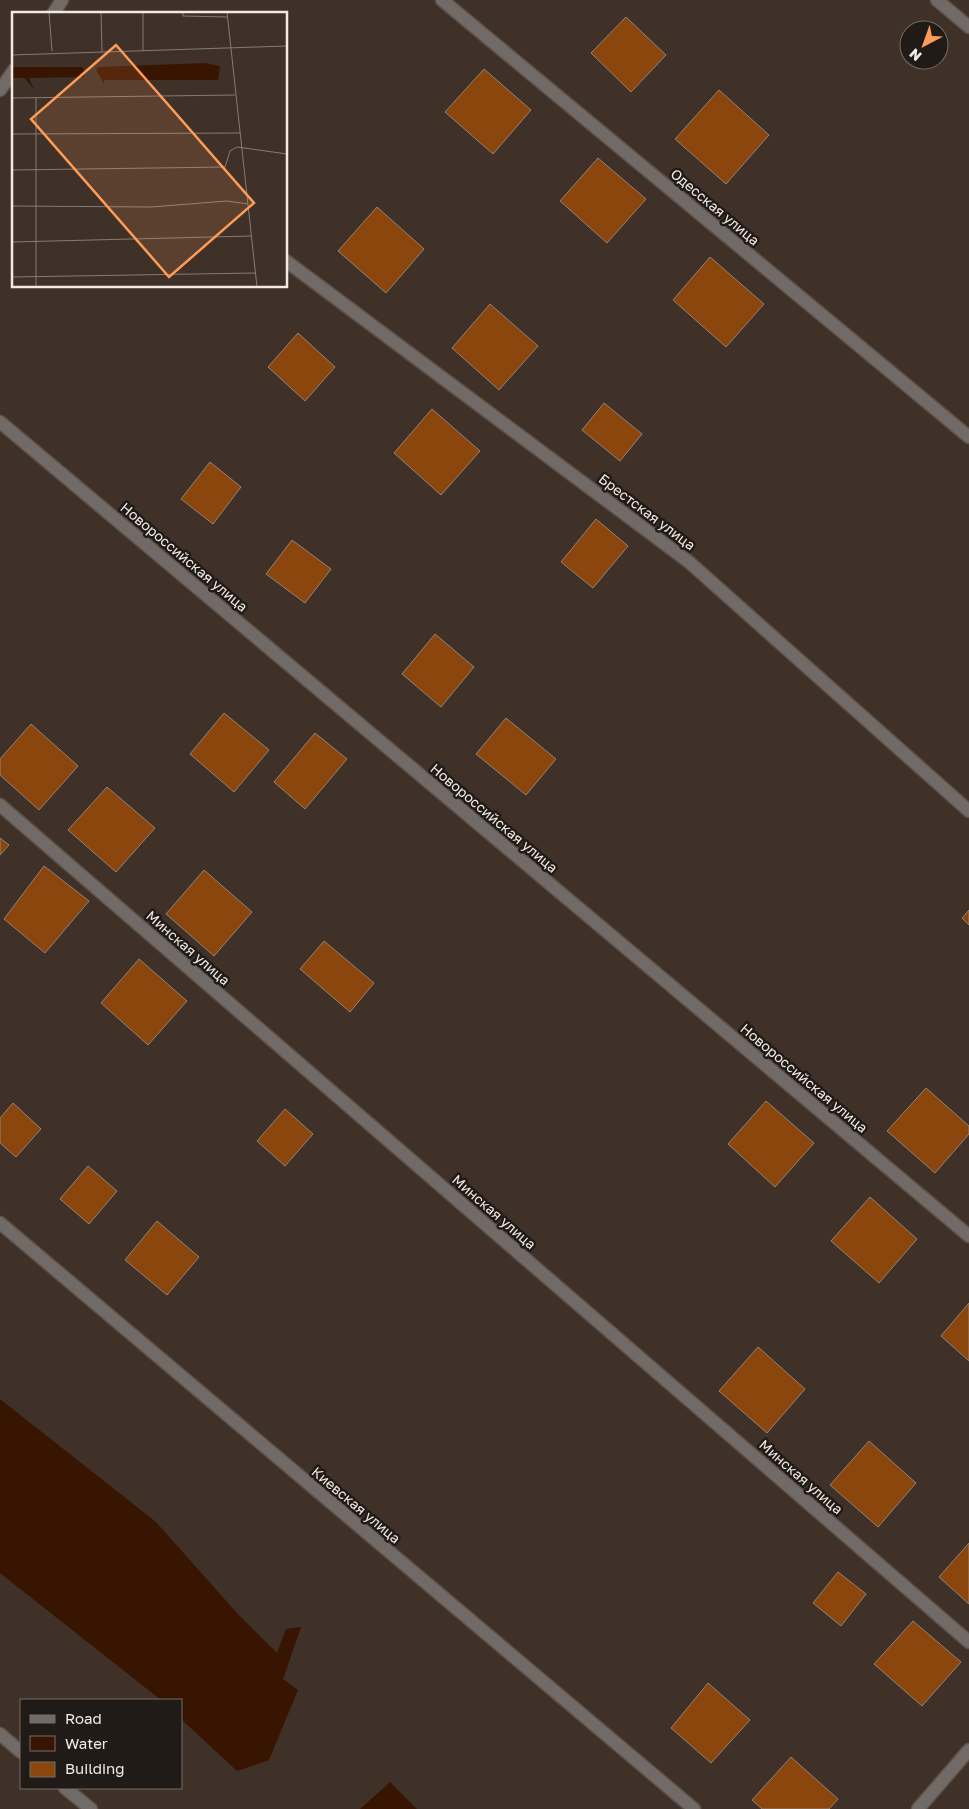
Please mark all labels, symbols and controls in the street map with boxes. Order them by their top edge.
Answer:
inset map [12,12,288,288]
north arrow [899,20,949,70]
text: N [906,45,925,65]
street label: Одесская улица [668,165,763,249]
street label: Брестская улица [596,470,699,553]
street label: Новороссийская улица [117,498,251,615]
street label: Новороссийская улица [427,759,561,876]
street label: Минская улица [143,907,234,989]
street label: Новороссийская улица [737,1019,871,1136]
street label: Минская улица [449,1171,540,1253]
street label: Минская улица [756,1436,847,1518]
street label: Киевская улица [309,1463,404,1547]
legend [20,1699,182,1789]
text: Road [65,1709,102,1727]
text: Water [65,1734,108,1752]
text: Building [65,1759,125,1777]

